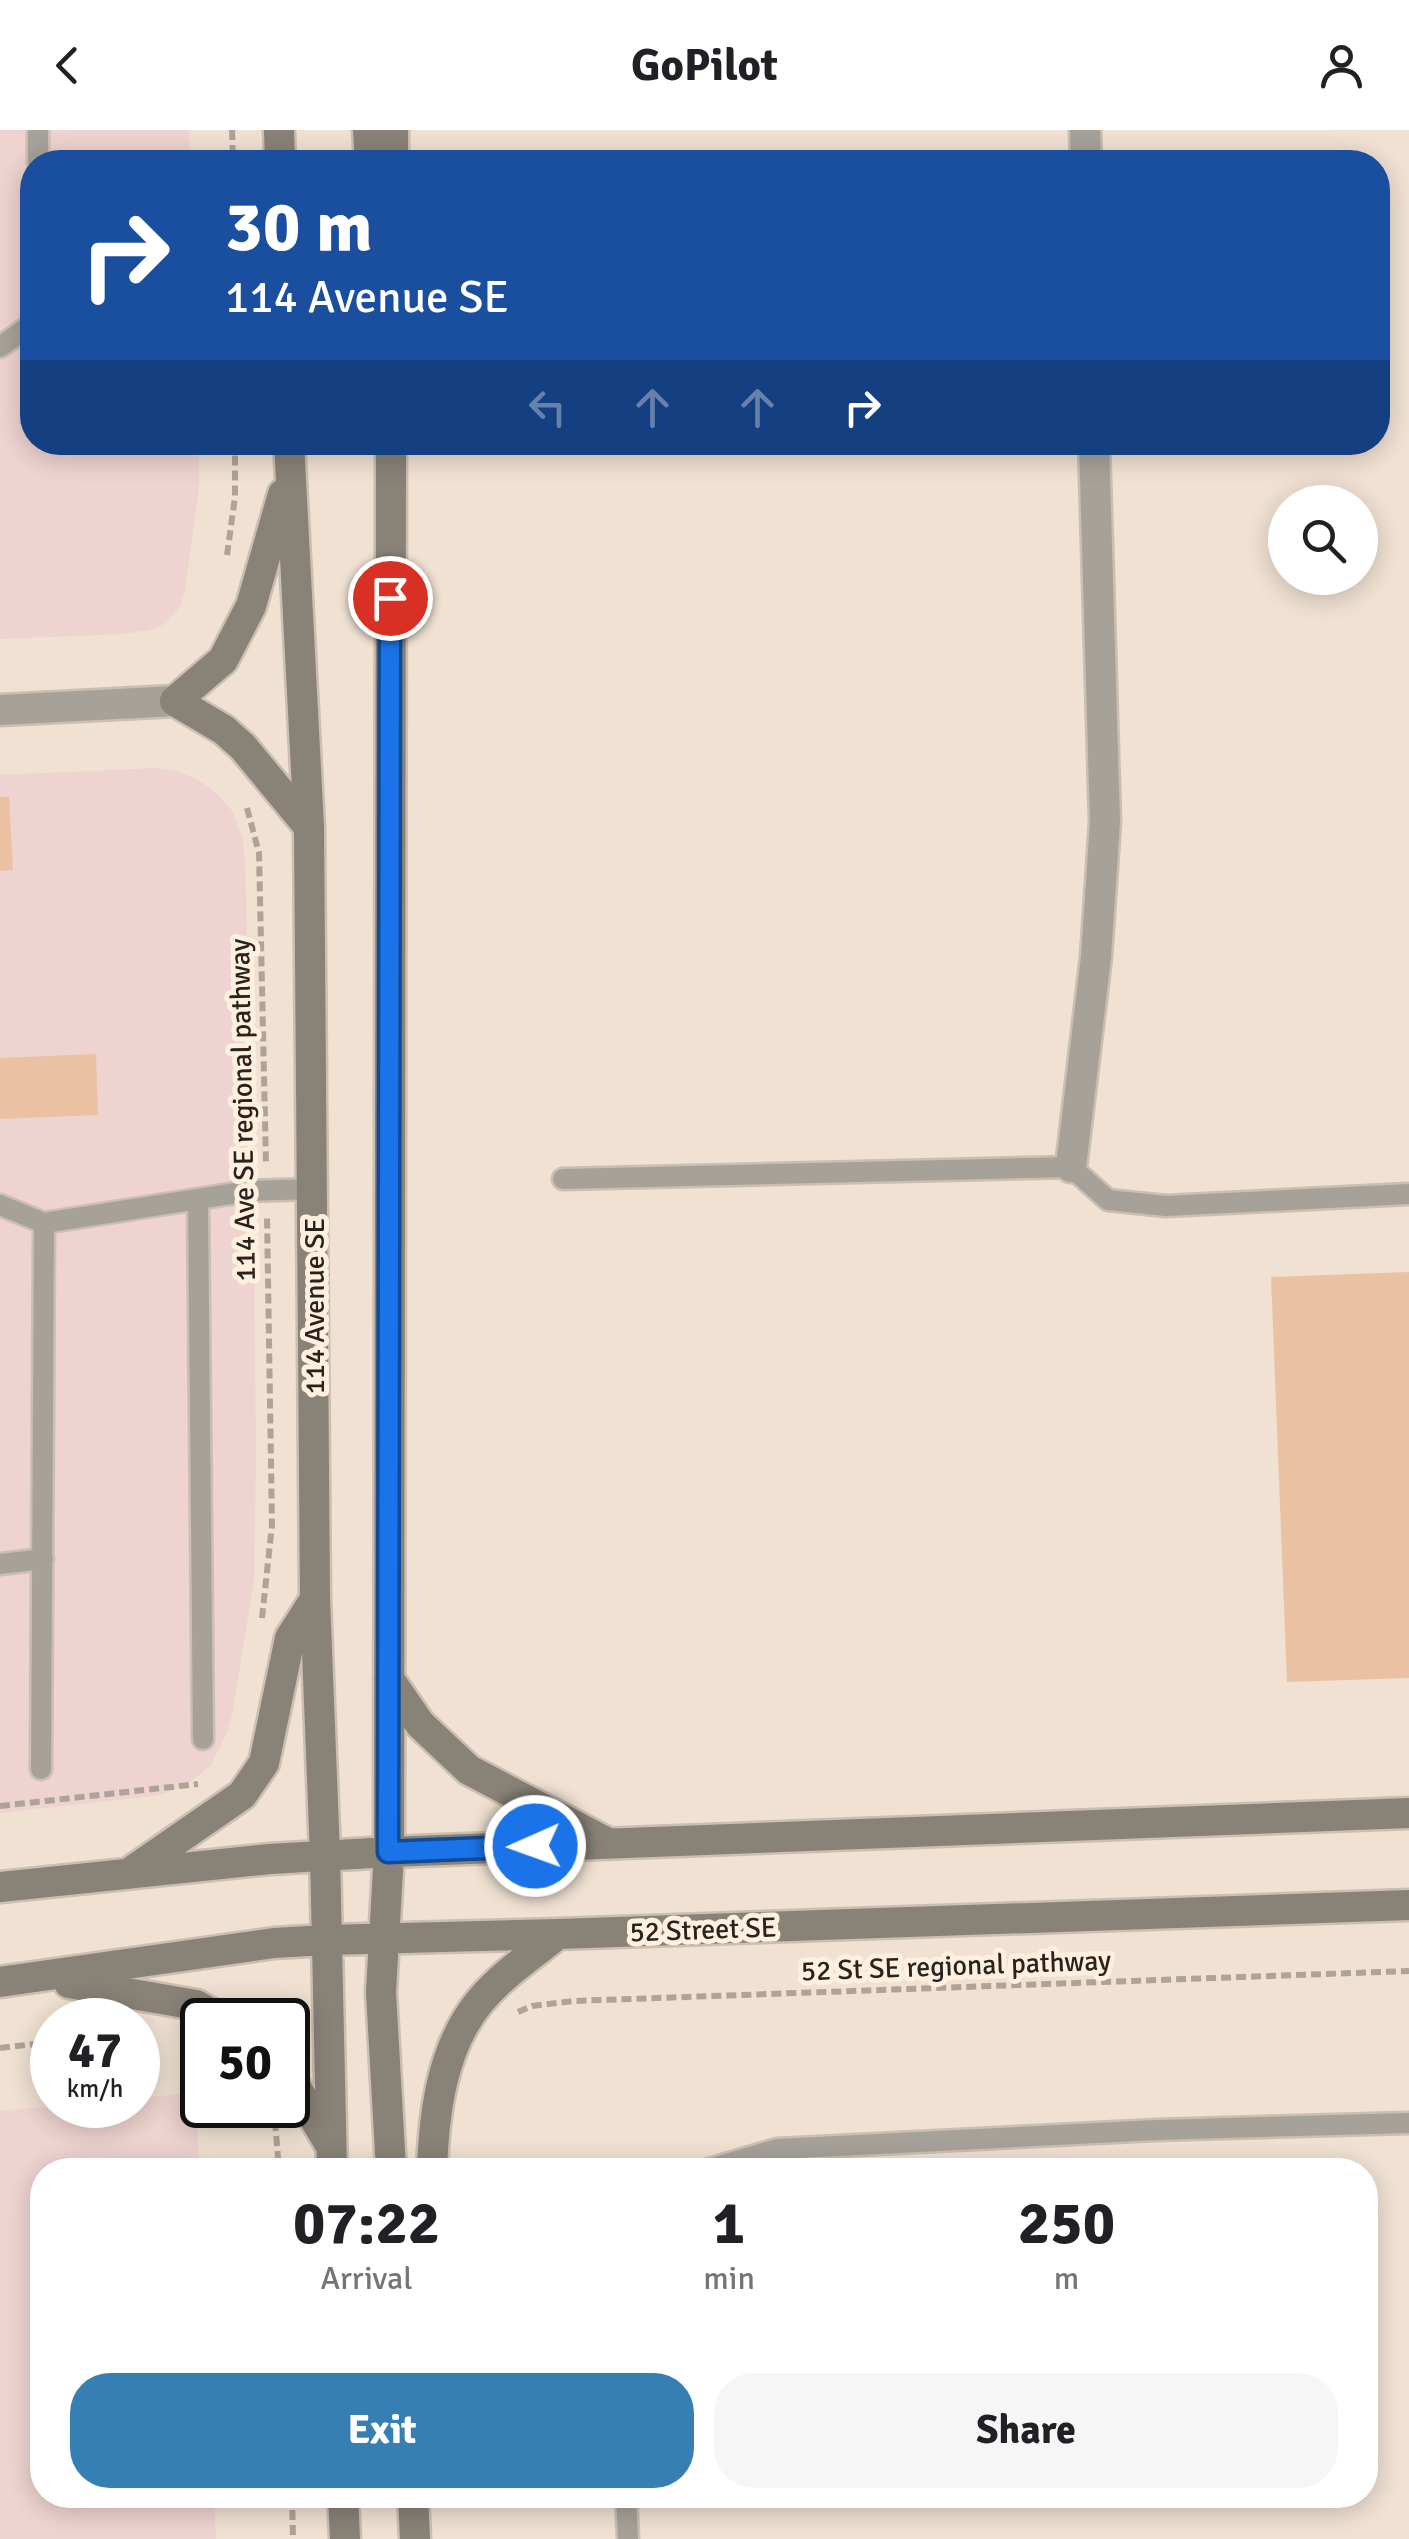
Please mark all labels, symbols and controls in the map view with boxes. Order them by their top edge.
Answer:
icon: back [40,38,95,93]
text: GoPilot [631,38,778,93]
icon: person [1314,38,1369,93]
text: 30 m [225,184,373,270]
icon: right [60,190,190,320]
text: 114 Avenue SE [225,270,509,325]
icon: left [520,380,575,435]
icon: ahead [625,380,680,435]
icon: ahead [730,380,785,435]
icon: right [835,380,890,435]
map controls [1268,485,1378,595]
button: search [1268,485,1378,595]
pin [348,556,433,641]
icon: arrive [363,571,418,626]
street label: 114 Ave SE regional pathway [223,938,263,1282]
street label: 114 Avenue SE [298,1218,332,1394]
position arrow [483,1794,587,1898]
street label: 52 Street SE [629,1910,777,1950]
street label: 52 St SE regional pathway [800,1944,1112,1988]
speed limit sign: 50 [180,1998,310,2128]
text: 47 [68,2020,122,2082]
text: km/h [67,2073,123,2104]
text: 07:22 [293,2187,440,2261]
text: 1 [713,2187,745,2261]
text: 250 [1018,2187,1115,2261]
text: Arrival [321,2259,413,2298]
text: min [703,2259,755,2298]
text: m [1054,2259,1079,2298]
button: Exit [70,2373,694,2488]
button: Share [714,2373,1338,2488]

